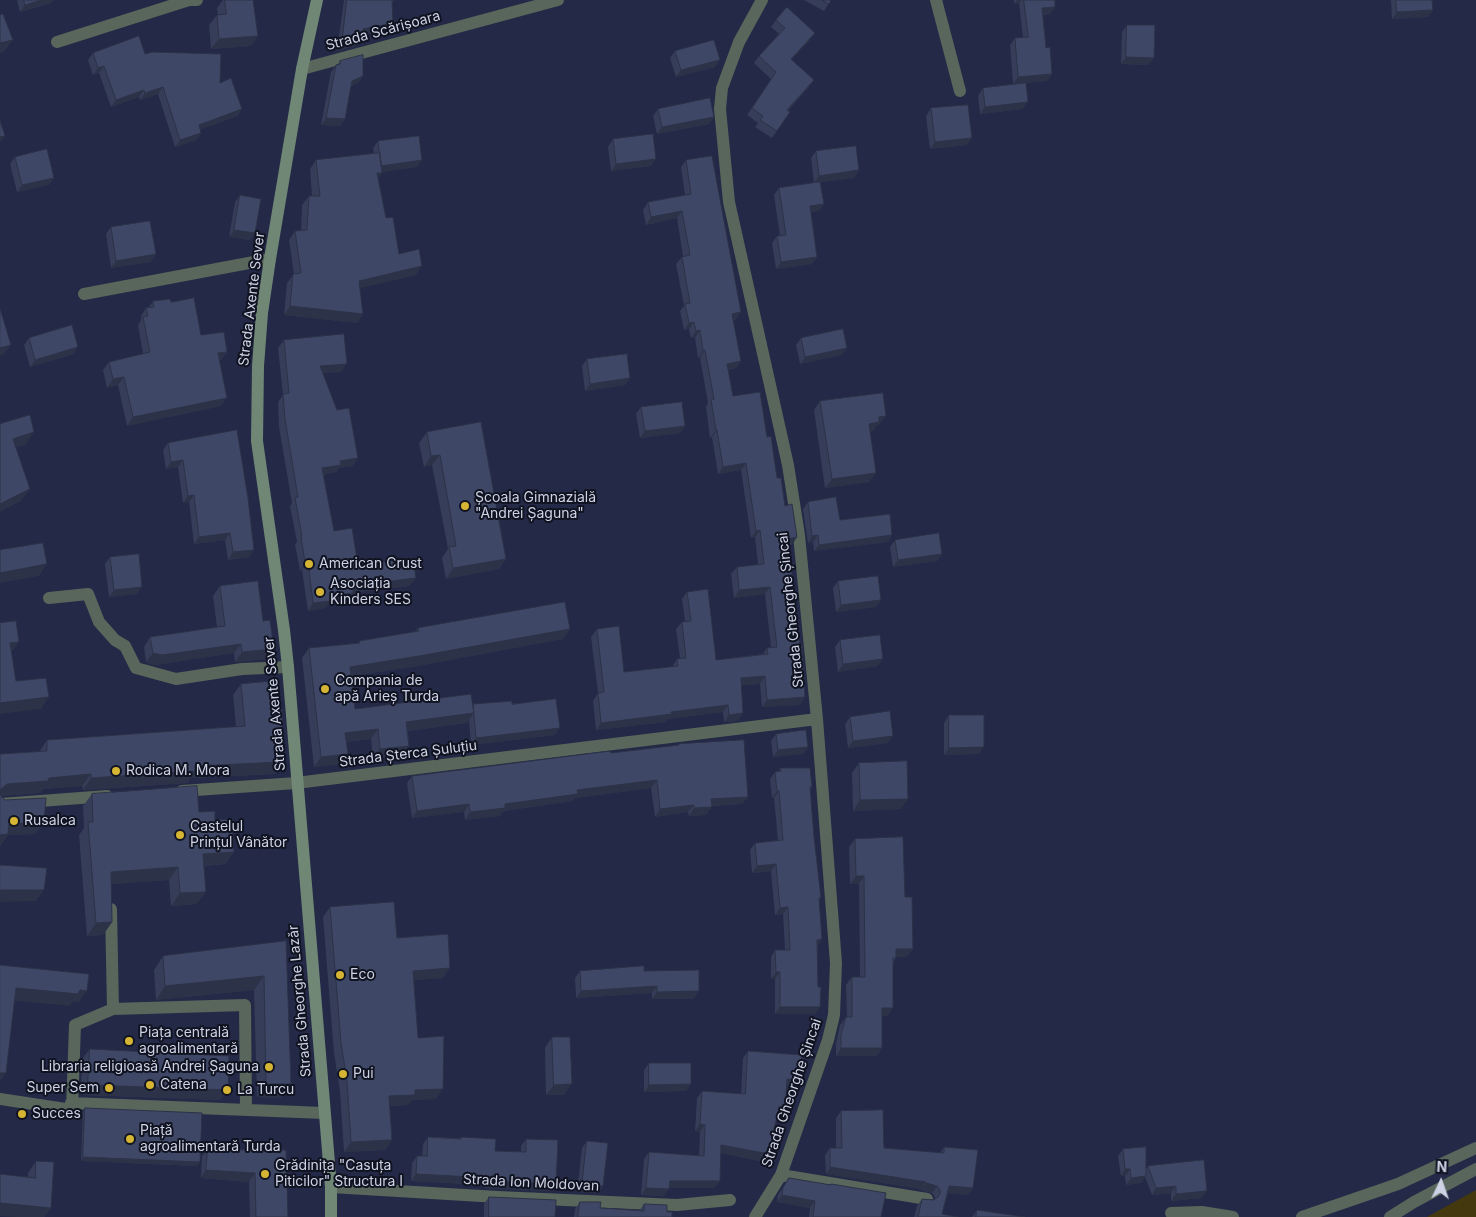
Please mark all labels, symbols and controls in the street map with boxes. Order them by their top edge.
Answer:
street label: Strada Scărișoara [324,8,442,54]
street label: Strada Axente Sever [235,231,269,367]
place label: Școala Gimnazială "Andrei Șaguna" [475,490,596,522]
marker: Școala Gimnazială "Andrei Șaguna" [459,500,471,512]
street label: Strada Gheorghe Șincai [774,531,808,689]
place label: American Crust [319,556,422,572]
marker: American Crust [303,558,315,570]
place label: Asociația Kinders SES [330,576,411,608]
marker: Asociația Kinders SES [314,586,326,598]
street label: Strada Axente Sever [261,636,289,772]
place label: Compania de apă Arieș Turda [335,673,439,706]
marker: Compania de apă Arieș Turda [319,683,331,695]
street label: Strada Șterca Șuluțiu [338,737,478,771]
place label: Rodica M. Mora [126,763,230,779]
marker: Rodica M. Mora [110,765,122,777]
place label: Rusalca [24,813,76,829]
marker: Rusalca [8,815,20,827]
place label: Castelul Prințul Vânător [190,819,287,852]
marker: Castelul Prințul Vânător [174,829,186,841]
street label: Strada Gheorghe Lazăr [285,924,315,1078]
place label: Eco [350,967,375,983]
marker: Eco [334,969,346,981]
street label: Strada Gheorghe Șincai [759,1016,825,1170]
place label: Piața centrală agroalimentară [139,1025,238,1058]
marker: Piața centrală agroalimentară [123,1035,135,1047]
place label: Libraria religioasă Andrei Șaguna [41,1059,259,1075]
marker: Libraria religioasă Andrei Șaguna [263,1061,275,1073]
place label: Pui [353,1066,374,1082]
marker: Pui [337,1068,349,1080]
place label: Catena [160,1077,207,1093]
marker: Catena [144,1079,156,1091]
place label: Super Sem [26,1080,99,1096]
marker: Super Sem [103,1082,115,1094]
place label: La Turcu [237,1082,294,1098]
marker: La Turcu [221,1084,233,1096]
place label: Succes [32,1106,81,1122]
marker: Succes [16,1108,28,1120]
place label: Piață agroalimentară Turda [140,1123,281,1156]
marker: Piață agroalimentară Turda [124,1133,136,1145]
north arrow [1416,1157,1466,1207]
place label: Grădinița "Casuța Piticilor" Structura I [275,1158,403,1190]
text: N [1436,1158,1448,1175]
marker: Grădinița "Casuța Piticilor" Structura I [259,1168,271,1180]
street label: Strada Ion Moldovan [462,1171,600,1195]

